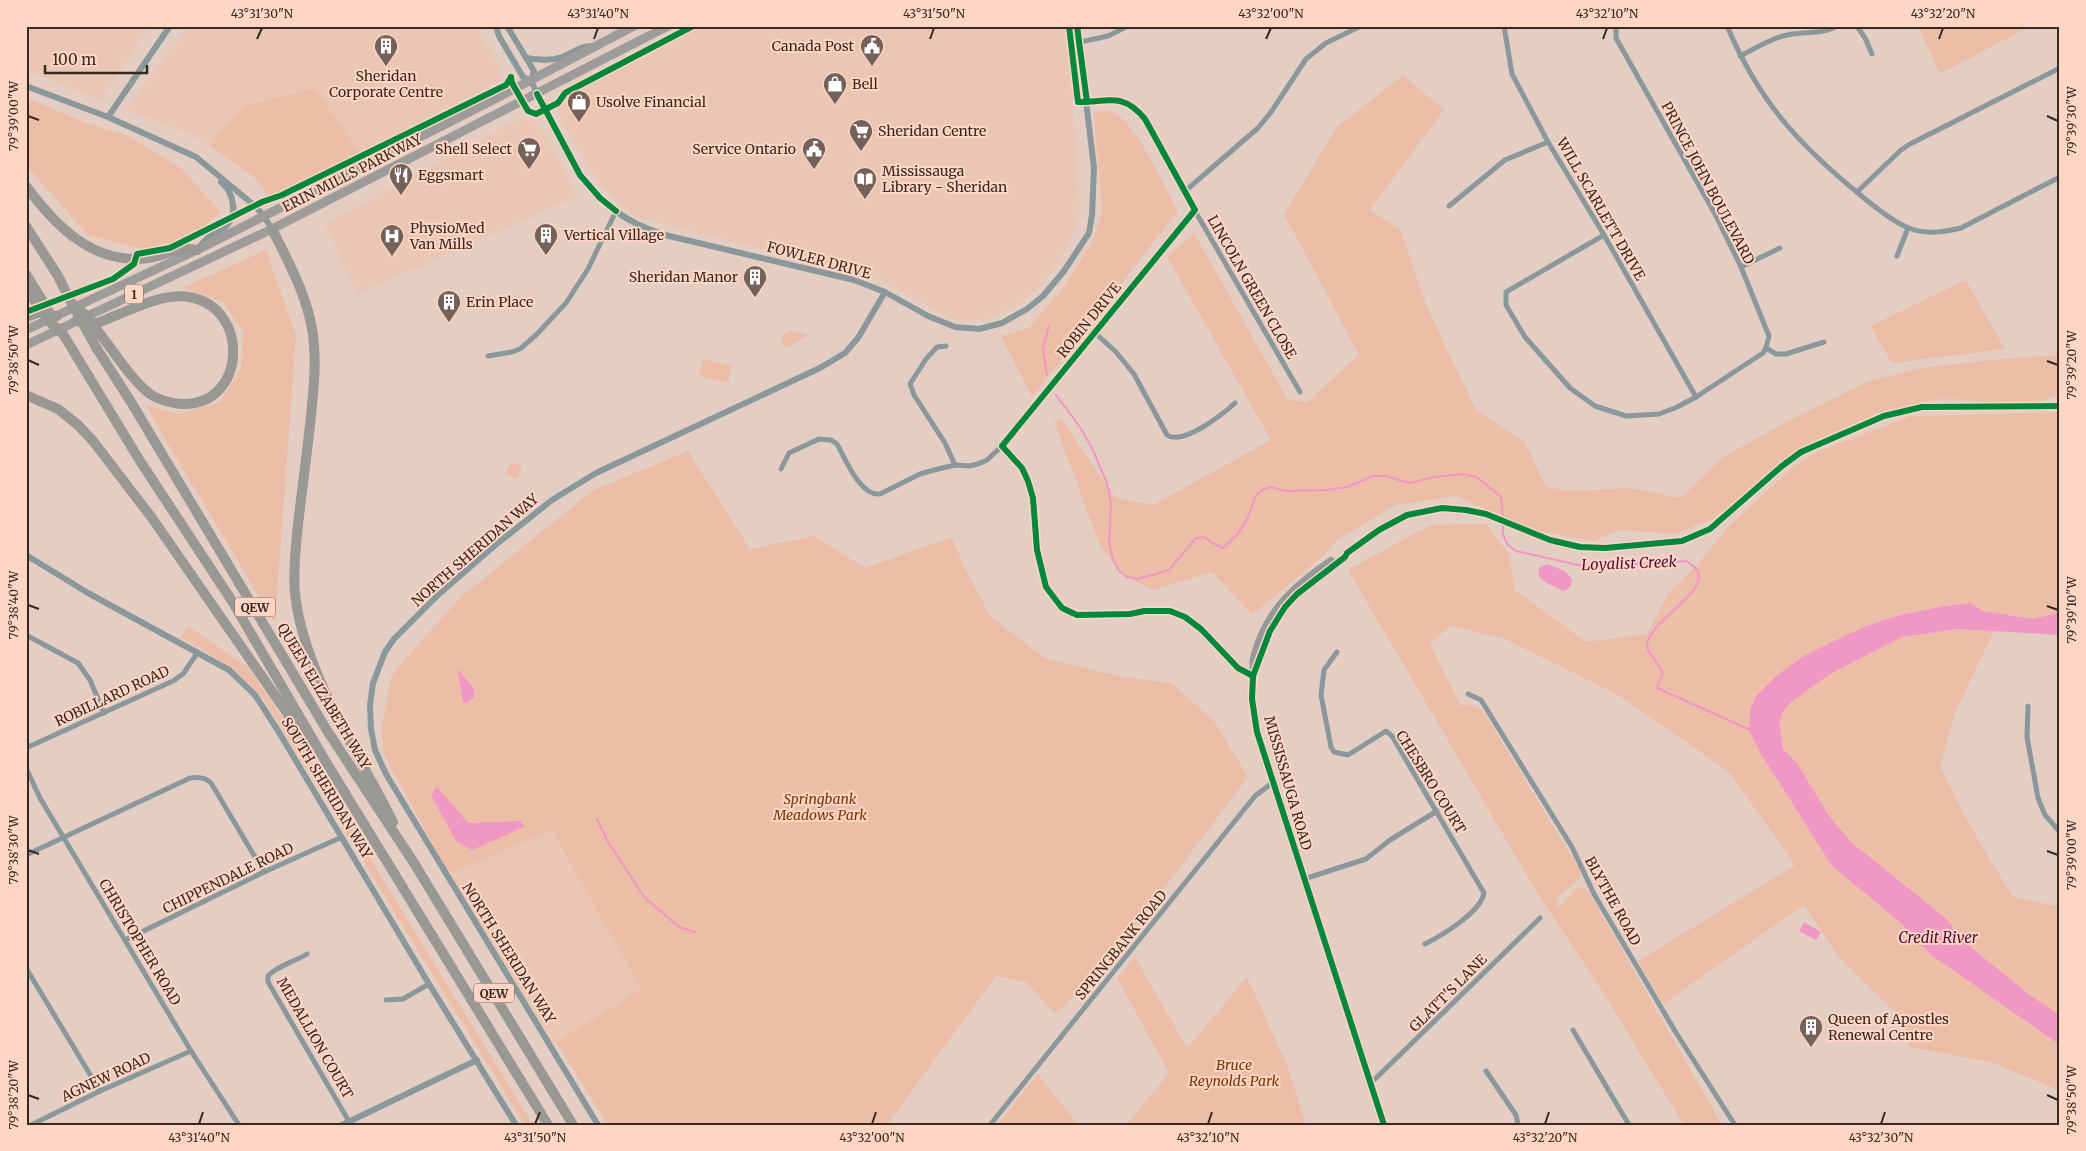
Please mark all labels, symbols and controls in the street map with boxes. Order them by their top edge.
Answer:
text: 43°31'30"N [231,6,294,21]
text: 43°31'40"N [567,6,630,21]
text: 43°31'50"N [903,6,966,21]
text: 43°32'00"N [1238,6,1304,21]
text: 43°32'10"N [1576,6,1639,21]
text: 43°32'20"N [1911,6,1976,21]
building icon: Sheridan Corporate Centre [373,33,399,67]
public building icon: Canada Post [859,33,885,67]
place label: Canada Post [772,37,855,55]
scale bar [45,42,148,74]
text: 100 m [52,50,96,69]
place label: Sheridan Corporate Centre [329,67,443,101]
shop icon: Bell [822,71,848,105]
place label: Bell [852,75,878,93]
text: 79°39'00"W [6,80,21,151]
text: 79°39'30"W [2064,85,2079,155]
shop icon: Usolve Financial [566,89,592,123]
place label: Usolve Financial [596,93,707,111]
street label: PRINCE JOHN BOULEVARD [1657,98,1759,268]
supermarket icon: Sheridan Centre [848,118,874,152]
place label: Sheridan Centre [878,122,986,140]
street label: ERIN MILLS PARKWAY [279,129,426,216]
street label: WILL SCARLETT DRIVE [1552,134,1649,284]
supermarket icon: Shell Select [516,136,542,170]
public building icon: Service Ontario [801,136,827,170]
place label: Shell Select [435,140,513,158]
place label: Service Ontario [692,140,796,158]
restaurant icon: Eggsmart [388,162,414,196]
place label: Mississauga Library - Sheridan [882,162,1007,196]
place label: Eggsmart [418,166,484,184]
library icon: Mississauga Library - Sheridan [852,166,878,200]
street label: LINCOLN GREEN CLOSE [1203,212,1301,362]
place label: PhysioMed Van Mills [409,219,485,253]
building icon: Vertical Village [533,222,559,256]
hospital icon: PhysioMed Van Mills [379,223,405,257]
place label: Vertical Village [563,226,664,244]
street label: FOWLER DRIVE [765,237,873,283]
building icon: Sheridan Manor [742,264,768,298]
place label: Sheridan Manor [629,268,738,286]
street label: ROBIN DRIVE [1053,279,1125,361]
road number: 1 [125,284,143,304]
building icon: Erin Place [436,289,462,323]
place label: Erin Place [466,293,533,311]
text: 79°38'50"W [6,325,21,394]
text: 79°39'20"W [2064,329,2079,400]
street label: NORTH SHERIDAN WAY [408,489,543,610]
water label: Loyalist Creek [1581,552,1678,574]
text: 79°38'40"W [6,570,21,639]
text: 79°39'10"W [2064,575,2079,644]
road number: QEW [235,598,275,616]
street label: QUEEN ELIZABETH WAY [273,620,375,773]
street label: ROBILLARD ROAD [52,661,173,730]
street label: SOUTH SHERIDAN WAY [278,714,377,863]
street label: MISSISSAUGA ROAD [1260,714,1316,853]
street label: CHESBRO COURT [1392,727,1470,837]
park label: Springbank Meadows Park [772,790,867,824]
text: 79°38'30"W [6,814,21,885]
text: 79°39'00"W [2064,819,2079,890]
street label: CHIPPENDALE ROAD [160,838,297,918]
street label: BLYTHE ROAD [1581,853,1645,949]
street label: CHRISTOPHER ROAD [95,875,185,1009]
street label: NORTH SHERIDAN WAY [458,879,560,1028]
street label: SPRINGBANK ROAD [1071,886,1171,1004]
water label: Credit River [1898,928,1979,947]
street label: GLATT'S LANE [1405,950,1491,1036]
street label: MEDALLION COURT [273,974,357,1102]
road number: QEW [474,984,514,1002]
place label: Queen of Apostles Renewal Centre [1828,1010,1949,1044]
building icon: Queen of Apostles Renewal Centre [1798,1014,1824,1048]
street label: AGNEW ROAD [58,1048,154,1106]
park label: Bruce Reynolds Park [1189,1056,1280,1090]
text: 79°38'20"W [6,1059,21,1130]
text: 79°38'50"W [2064,1065,2079,1134]
text: 43°31'40"N [168,1130,231,1145]
text: 43°31'50"N [504,1130,567,1145]
text: 43°32'00"N [839,1130,905,1145]
text: 43°32'10"N [1177,1130,1240,1145]
text: 43°32'20"N [1513,1130,1578,1145]
text: 43°32'30"N [1849,1130,1914,1145]

